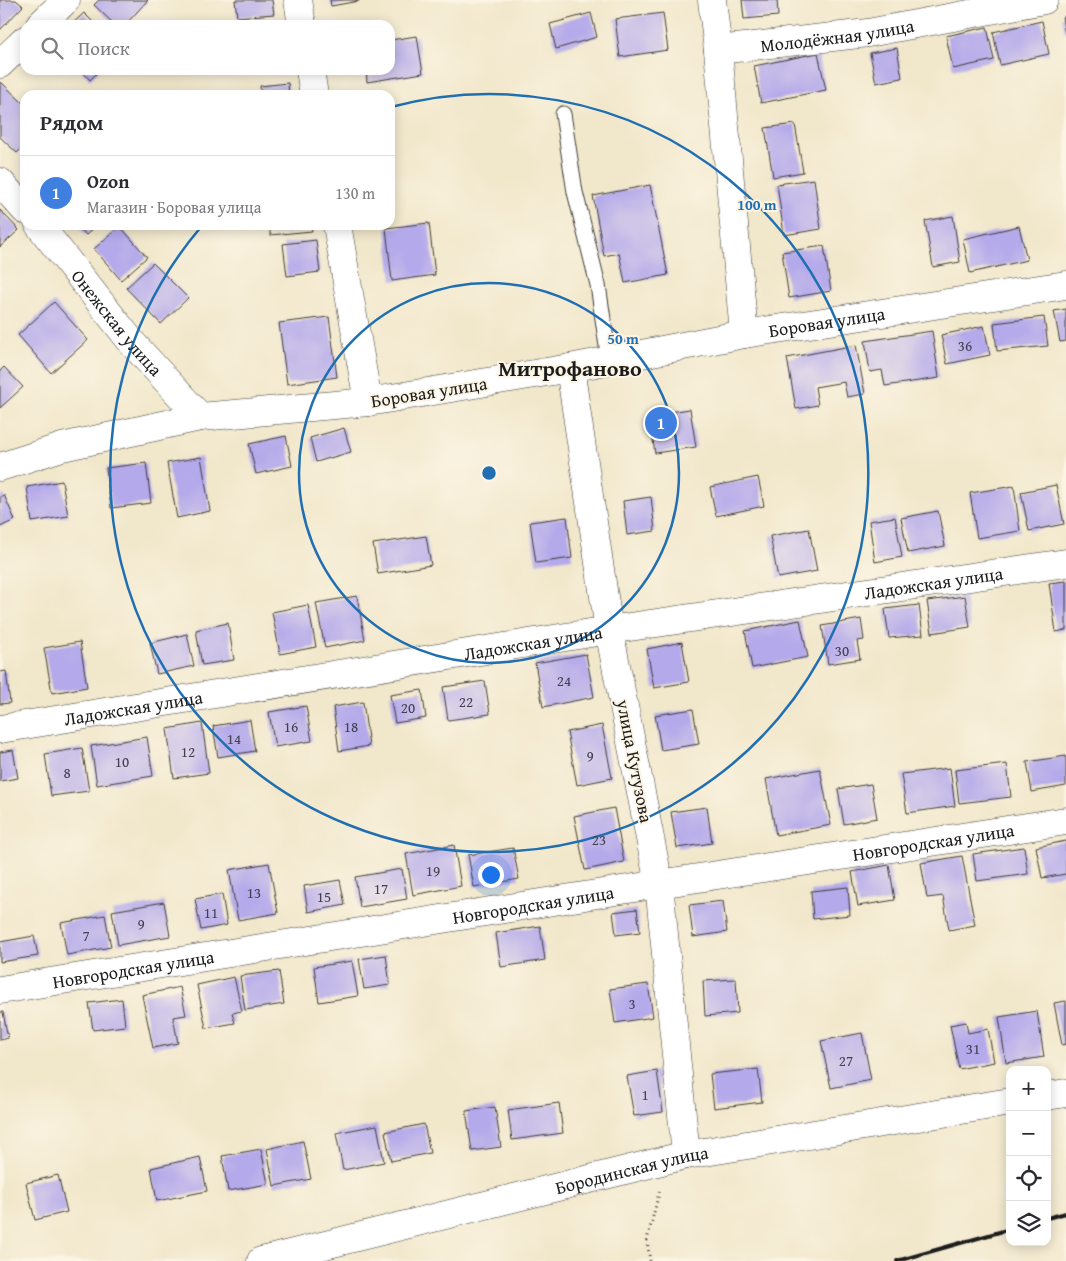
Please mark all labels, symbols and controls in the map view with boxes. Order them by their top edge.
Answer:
street label: Молодёжная улица [759,11,916,59]
search box [20,20,395,75]
icon: search [38,34,66,62]
text: Поиск [78,34,130,62]
text: Рядом [40,107,103,138]
text: Ozon [87,167,129,195]
text: 1 [52,181,60,205]
text: 130 m [335,181,375,205]
text: 100 m [737,194,777,215]
text: Магазин · Боровая улица [87,195,261,219]
street label: Онежская улица [65,263,169,382]
street label: Боровая улица [767,299,887,344]
text: 50 m [607,328,639,349]
house number: 36 [958,335,972,356]
district label: Митрофаново [498,352,642,384]
street label: Боровая улица [369,369,489,415]
pin: 1 [645,404,677,442]
centre of rings [480,464,498,482]
street label: Ладожская улица [862,559,1005,606]
street label: Ладожская улица [462,618,605,667]
house number: 30 [835,640,849,661]
house number: 24 [557,670,571,691]
street label: Ладожская улица [62,683,205,732]
house number: 22 [459,691,473,712]
street label: улица Кутузова [610,696,660,825]
house number: 20 [401,697,415,718]
house number: 16 [284,716,298,737]
house number: 18 [344,716,358,737]
house number: 14 [227,728,241,749]
house number: 12 [181,741,195,762]
house number: 9 [586,745,594,766]
house number: 10 [115,751,129,772]
house number: 8 [63,762,71,783]
street label: Новгородская улица [851,816,1016,867]
house number: 23 [592,829,606,850]
house number: 19 [426,860,440,881]
your location [478,862,504,888]
house number: 17 [374,878,388,899]
street label: Новгородская улица [450,878,616,931]
house number: 13 [247,882,261,903]
house number: 15 [317,886,331,907]
house number: 11 [204,902,218,923]
house number: 9 [137,913,145,934]
house number: 7 [82,925,90,946]
street label: Новгородская улица [51,942,216,995]
house number: 3 [628,993,636,1014]
house number: 31 [966,1038,980,1059]
house number: 27 [839,1050,853,1071]
map controls [1006,1066,1051,1246]
button: + [1006,1066,1051,1111]
house number: 1 [641,1084,649,1105]
button: − [1006,1111,1051,1156]
street label: Бородинская улица [552,1138,711,1201]
button: locate [1006,1156,1051,1201]
button: layers [1006,1201,1051,1246]

